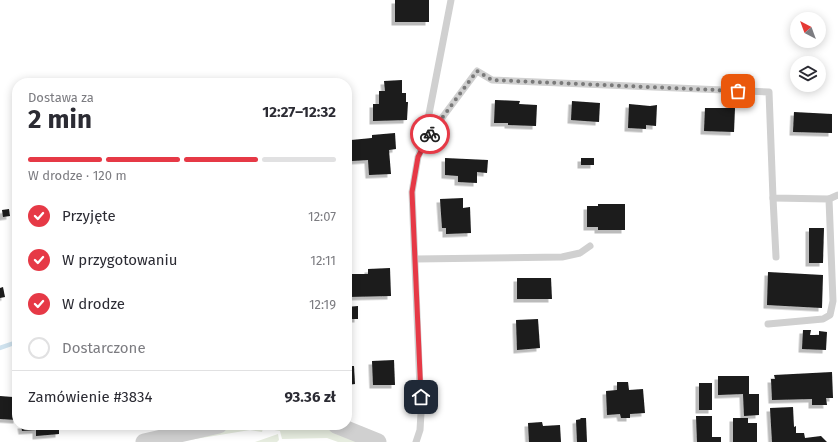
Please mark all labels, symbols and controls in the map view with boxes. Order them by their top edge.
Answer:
north arrow [790,12,826,48]
map controls [790,12,826,92]
button: layers [790,56,826,92]
pin [721,74,755,108]
icon: bag [727,80,749,102]
text: Dostawa za [28,90,94,105]
text: 12:27–12:32 [262,103,336,121]
text: 2 min [28,104,92,135]
courier [410,114,450,154]
icon: bike [419,123,441,145]
text: W drodze · 120 m [28,168,127,183]
icon: check [28,205,50,227]
text: Przyjęte [62,207,116,225]
text: 12:07 [308,209,336,224]
icon: check [28,249,50,271]
text: W przygotowaniu [62,251,178,269]
text: 12:11 [310,253,336,268]
icon: check [28,293,50,315]
text: W drodze [62,295,125,313]
text: 12:19 [309,297,336,312]
text: Dostarczone [62,339,146,357]
pin [404,380,438,414]
icon: home [410,386,432,408]
text: Zamówienie #3834 [28,388,153,406]
text: 93.36 zł [284,388,336,406]

